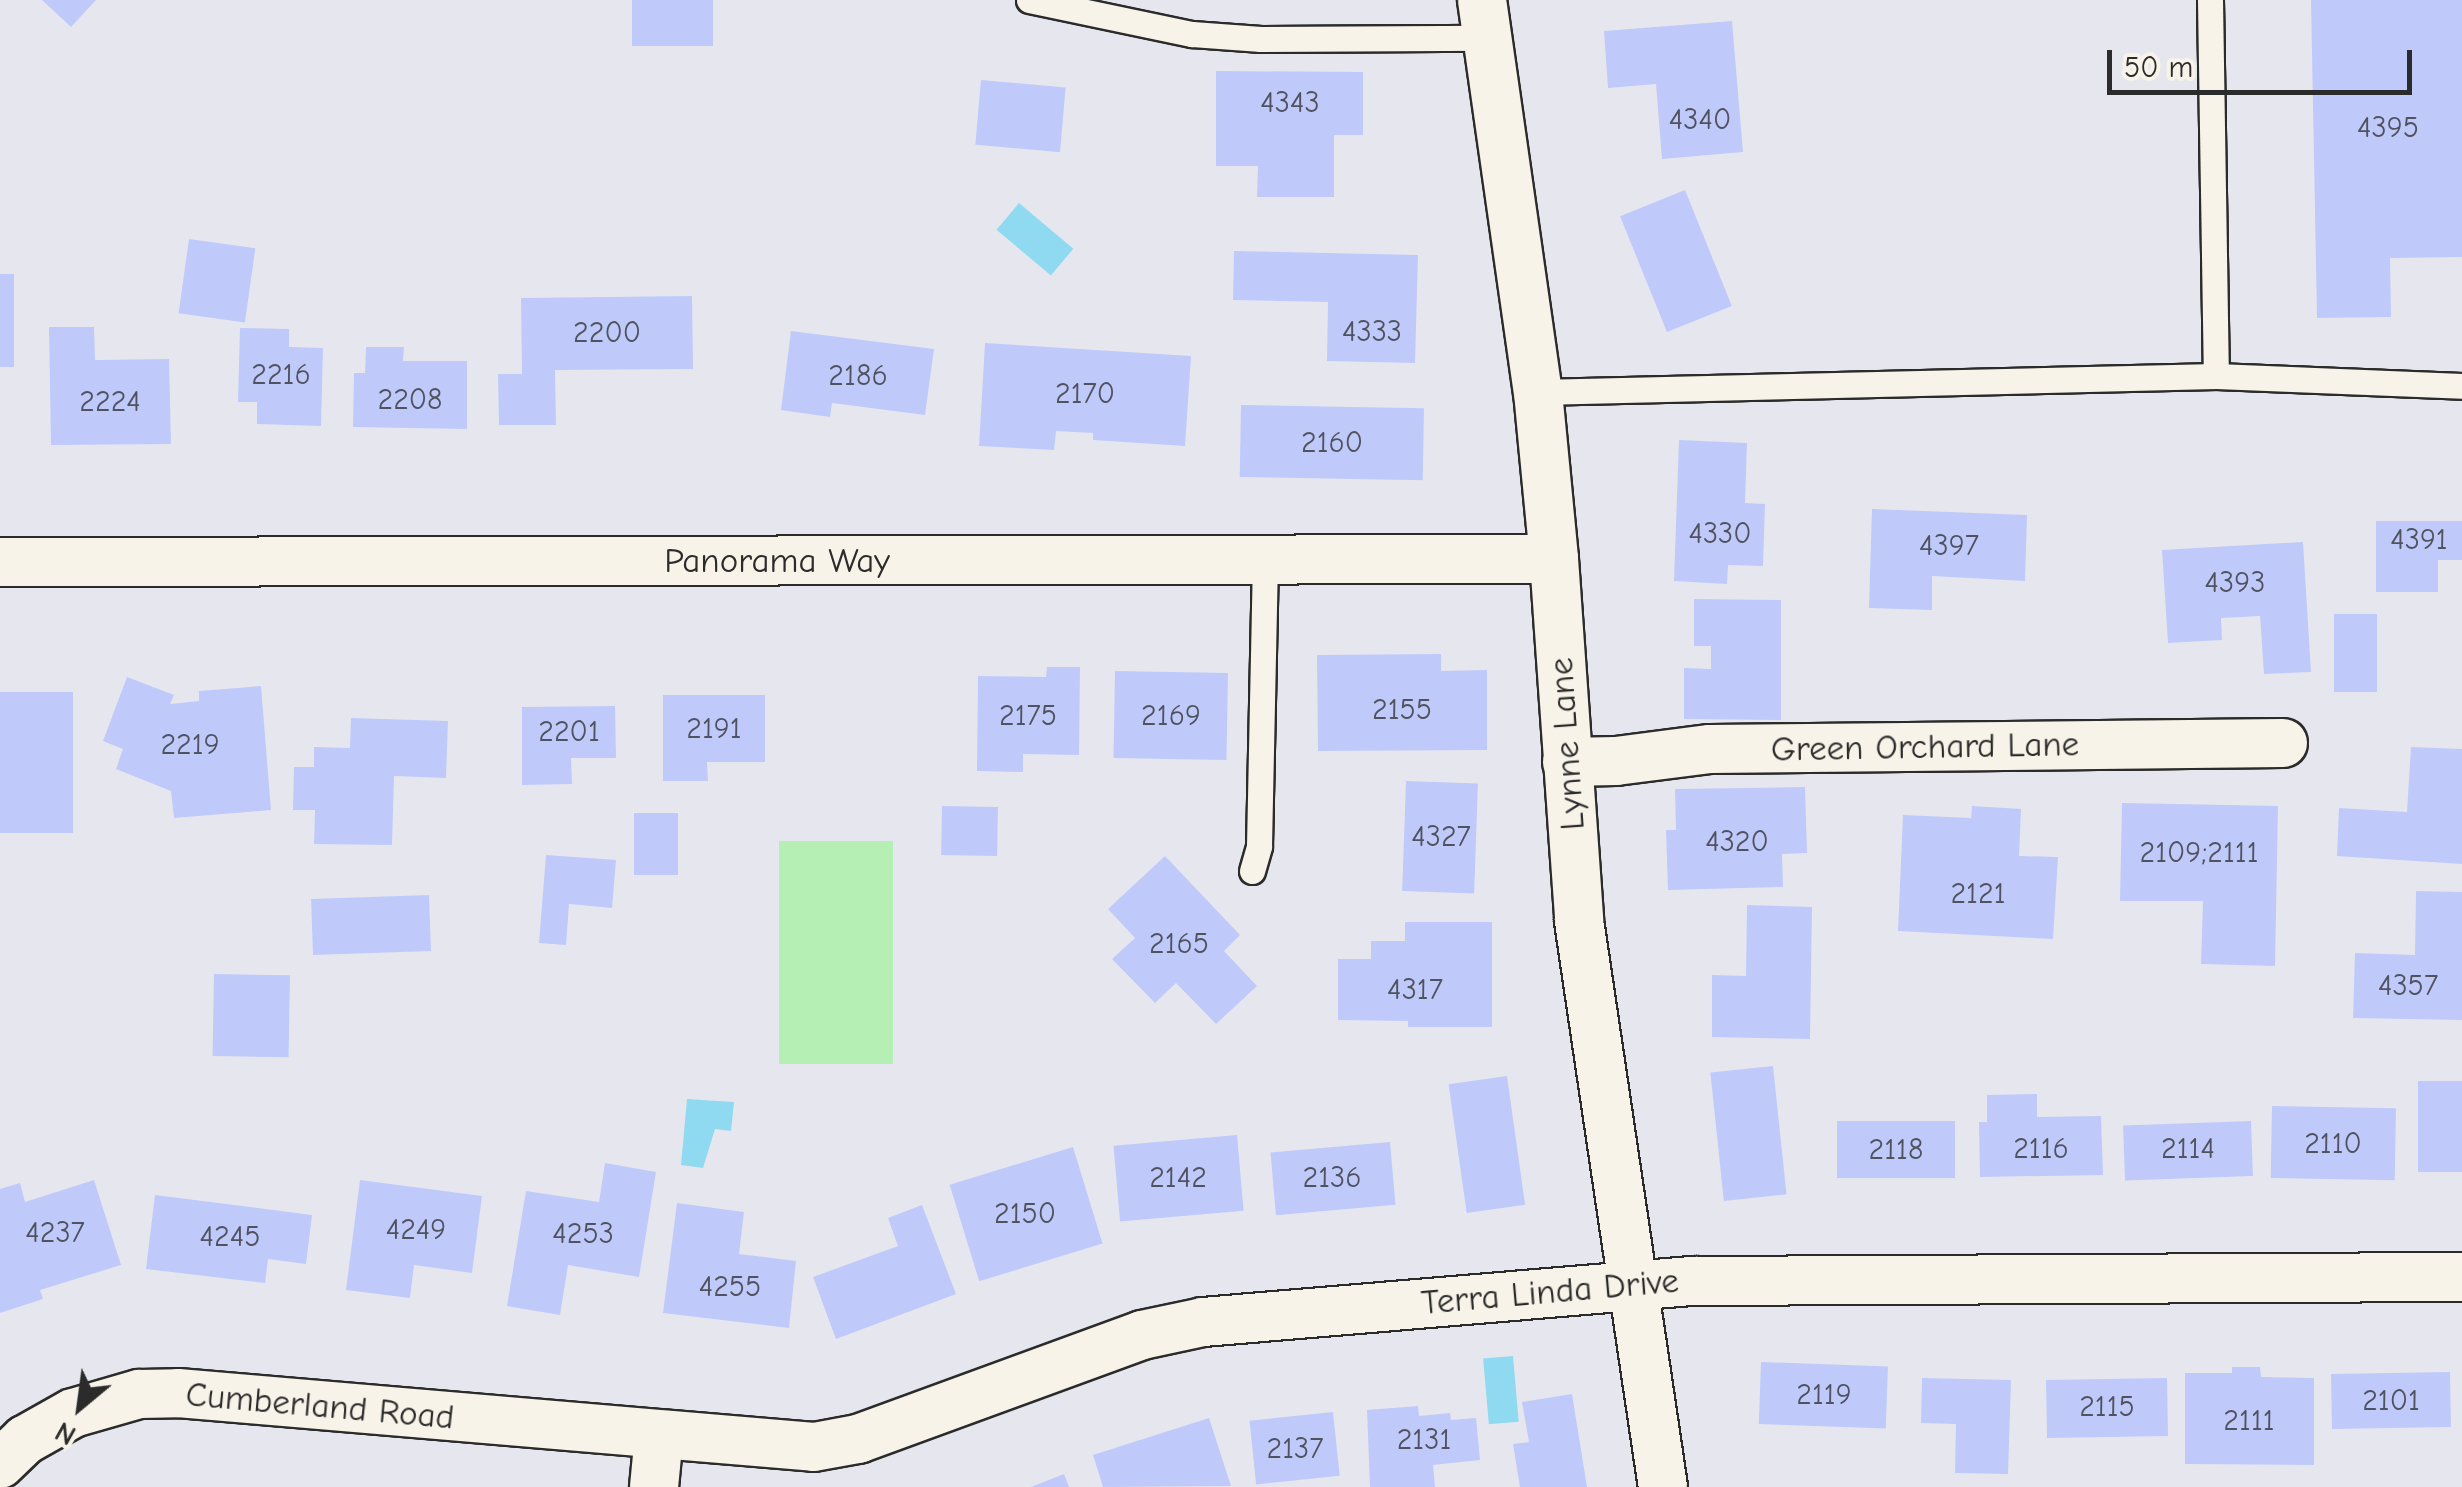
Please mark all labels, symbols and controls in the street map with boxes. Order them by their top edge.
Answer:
scale bar [2112,30,2417,92]
text: 50 m [2124,50,2193,85]
house number: 4343 [1260,85,1320,121]
house number: 4340 [1669,102,1731,138]
house number: 4395 [2357,110,2419,146]
house number: 4333 [1342,314,1402,350]
house number: 2200 [573,315,641,351]
house number: 2216 [251,357,311,393]
house number: 2186 [828,358,888,394]
house number: 2170 [1055,376,1115,412]
house number: 2208 [377,382,443,418]
house number: 2224 [79,384,141,420]
house number: 2160 [1301,425,1363,461]
house number: 4330 [1688,516,1752,552]
house number: 4391 [2390,522,2448,558]
house number: 4397 [1919,528,1979,564]
street label: Panorama Way [664,540,890,582]
house number: 4393 [2205,565,2265,601]
street label: Lynne Lane [1540,656,1594,832]
house number: 2155 [1372,692,1432,728]
house number: 2175 [999,698,1057,734]
house number: 2169 [1141,698,1201,734]
house number: 2191 [686,711,742,747]
house number: 2201 [538,714,600,750]
street label: Green Orchard Lane [1770,723,2080,771]
house number: 2219 [160,727,220,763]
house number: 4327 [1411,819,1471,855]
house number: 4320 [1705,824,1769,860]
house number: 2109;2111 [2139,835,2259,871]
house number: 2121 [1950,876,2006,912]
house number: 2165 [1149,926,1209,962]
house number: 4357 [2378,968,2438,1004]
house number: 4317 [1387,972,1443,1008]
house number: 2110 [2304,1126,2362,1162]
house number: 2116 [2013,1131,2069,1167]
house number: 2114 [2161,1131,2215,1167]
house number: 2118 [1869,1132,1923,1168]
house number: 2142 [1149,1160,1207,1196]
house number: 2136 [1302,1160,1362,1196]
house number: 2150 [994,1196,1056,1232]
house number: 4249 [386,1212,446,1248]
house number: 4237 [25,1215,85,1251]
house number: 4253 [552,1216,614,1252]
house number: 4245 [200,1219,260,1255]
street label: Terra Linda Drive [1420,1260,1680,1324]
house number: 4255 [699,1269,761,1305]
north arrow [30,1357,130,1457]
street label: Cumberland Road [184,1373,456,1439]
house number: 2119 [1796,1377,1852,1413]
house number: 2101 [2362,1383,2420,1419]
house number: 2115 [2079,1389,2135,1425]
house number: 2111 [2223,1403,2275,1439]
text: N [50,1415,81,1452]
house number: 2131 [1397,1422,1451,1458]
house number: 2137 [1267,1431,1323,1467]

